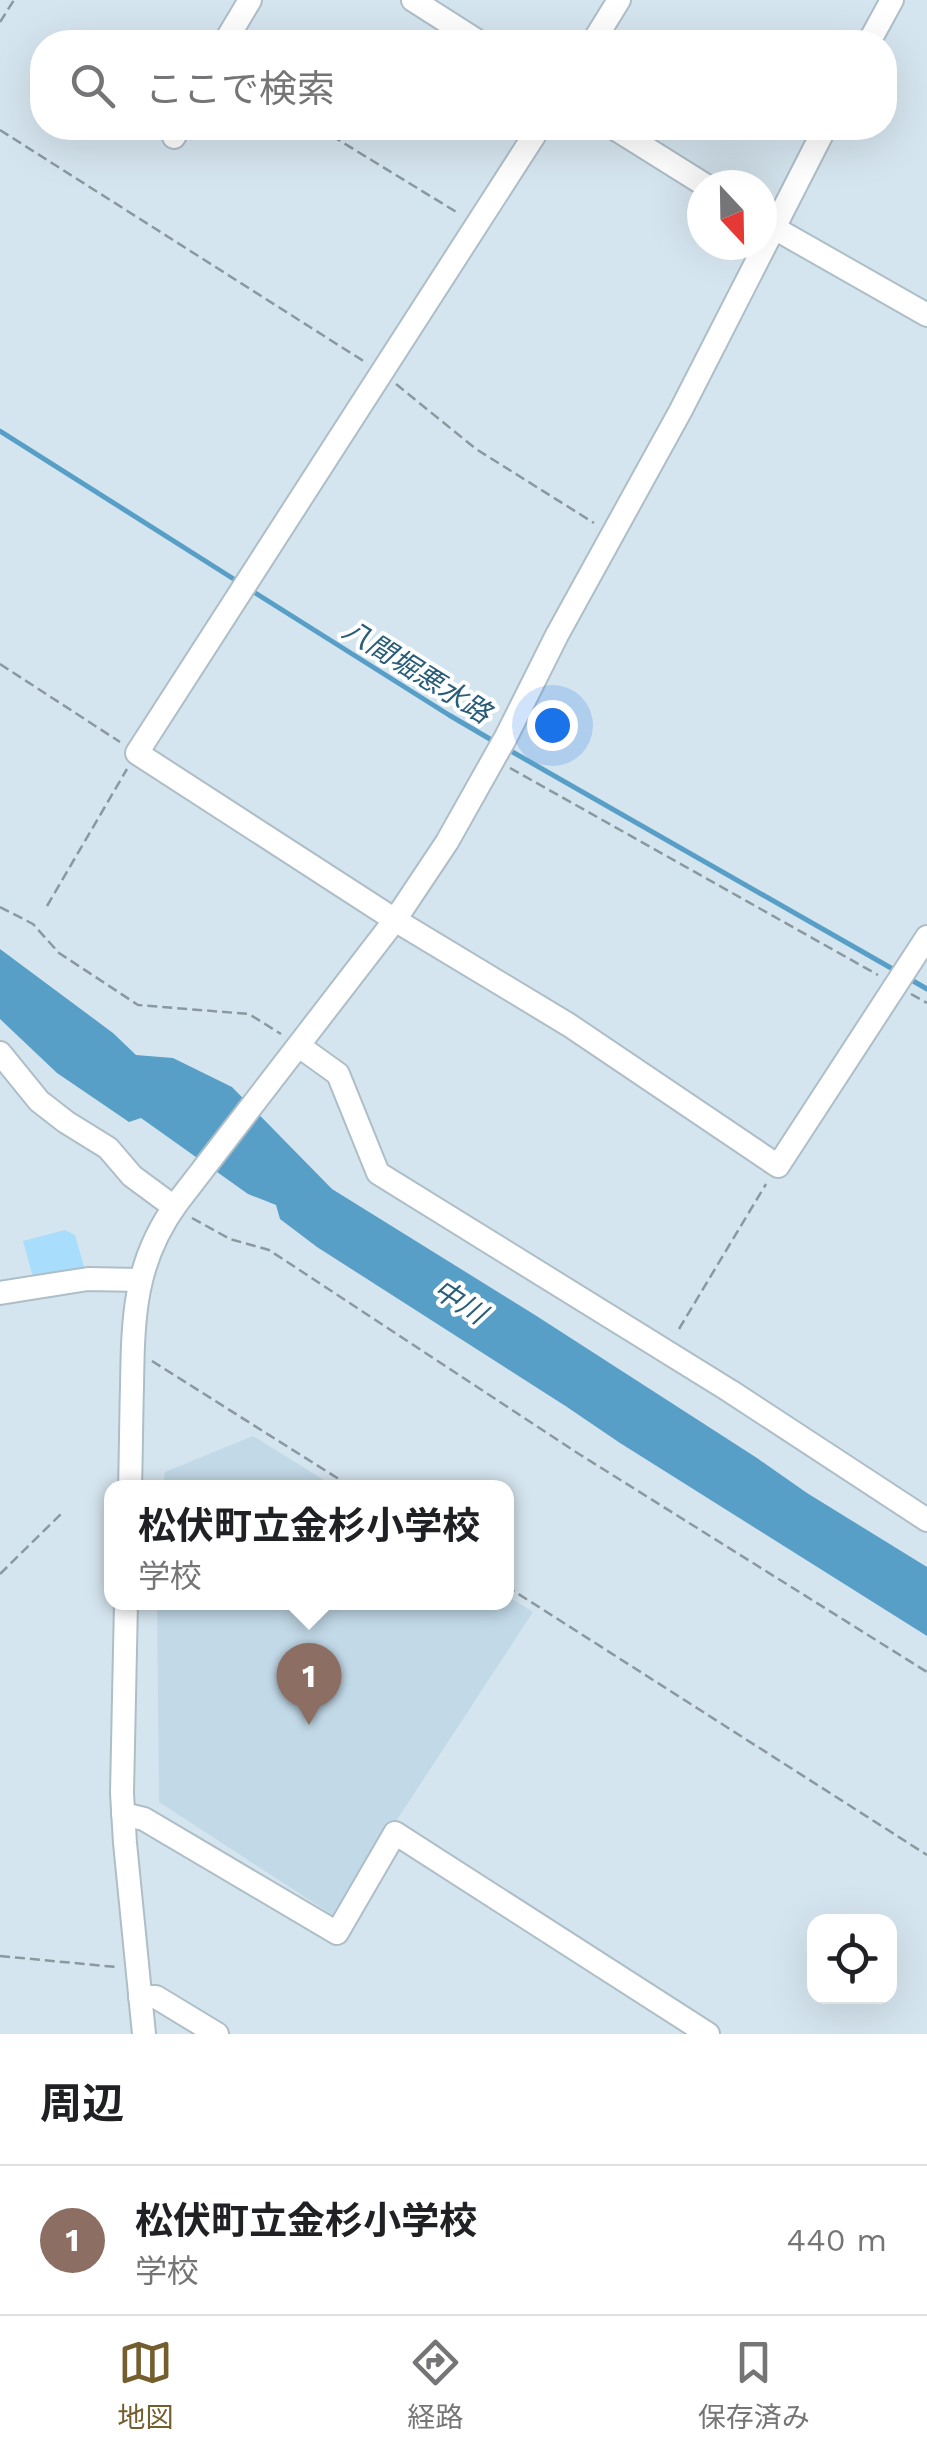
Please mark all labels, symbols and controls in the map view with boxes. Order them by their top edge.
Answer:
search box [30,30,897,140]
icon: search [65,58,120,113]
text: ここで検索 [145,67,335,111]
north arrow [687,170,777,260]
water label: 八間堀悪水路 [337,613,498,731]
your location [527,700,578,751]
water label: 中川 [427,1272,495,1332]
popup [104,1480,514,1610]
text: 松伏町立金杉小学校 [138,1504,480,1548]
text: 学校 [138,1557,202,1595]
pin: 1 [276,1642,342,1725]
map controls [807,1914,897,2004]
button: locate [807,1914,897,2004]
text: 周辺 [40,2079,124,2128]
text: 松伏町立金杉小学校 [135,2199,477,2243]
text: 1 [66,2221,79,2259]
text: 440 m [787,2221,887,2259]
text: 学校 [135,2252,199,2290]
tab: 地図 [117,2335,173,2435]
tab: 経路 [407,2335,464,2435]
tab: 保存済み [698,2335,810,2435]

